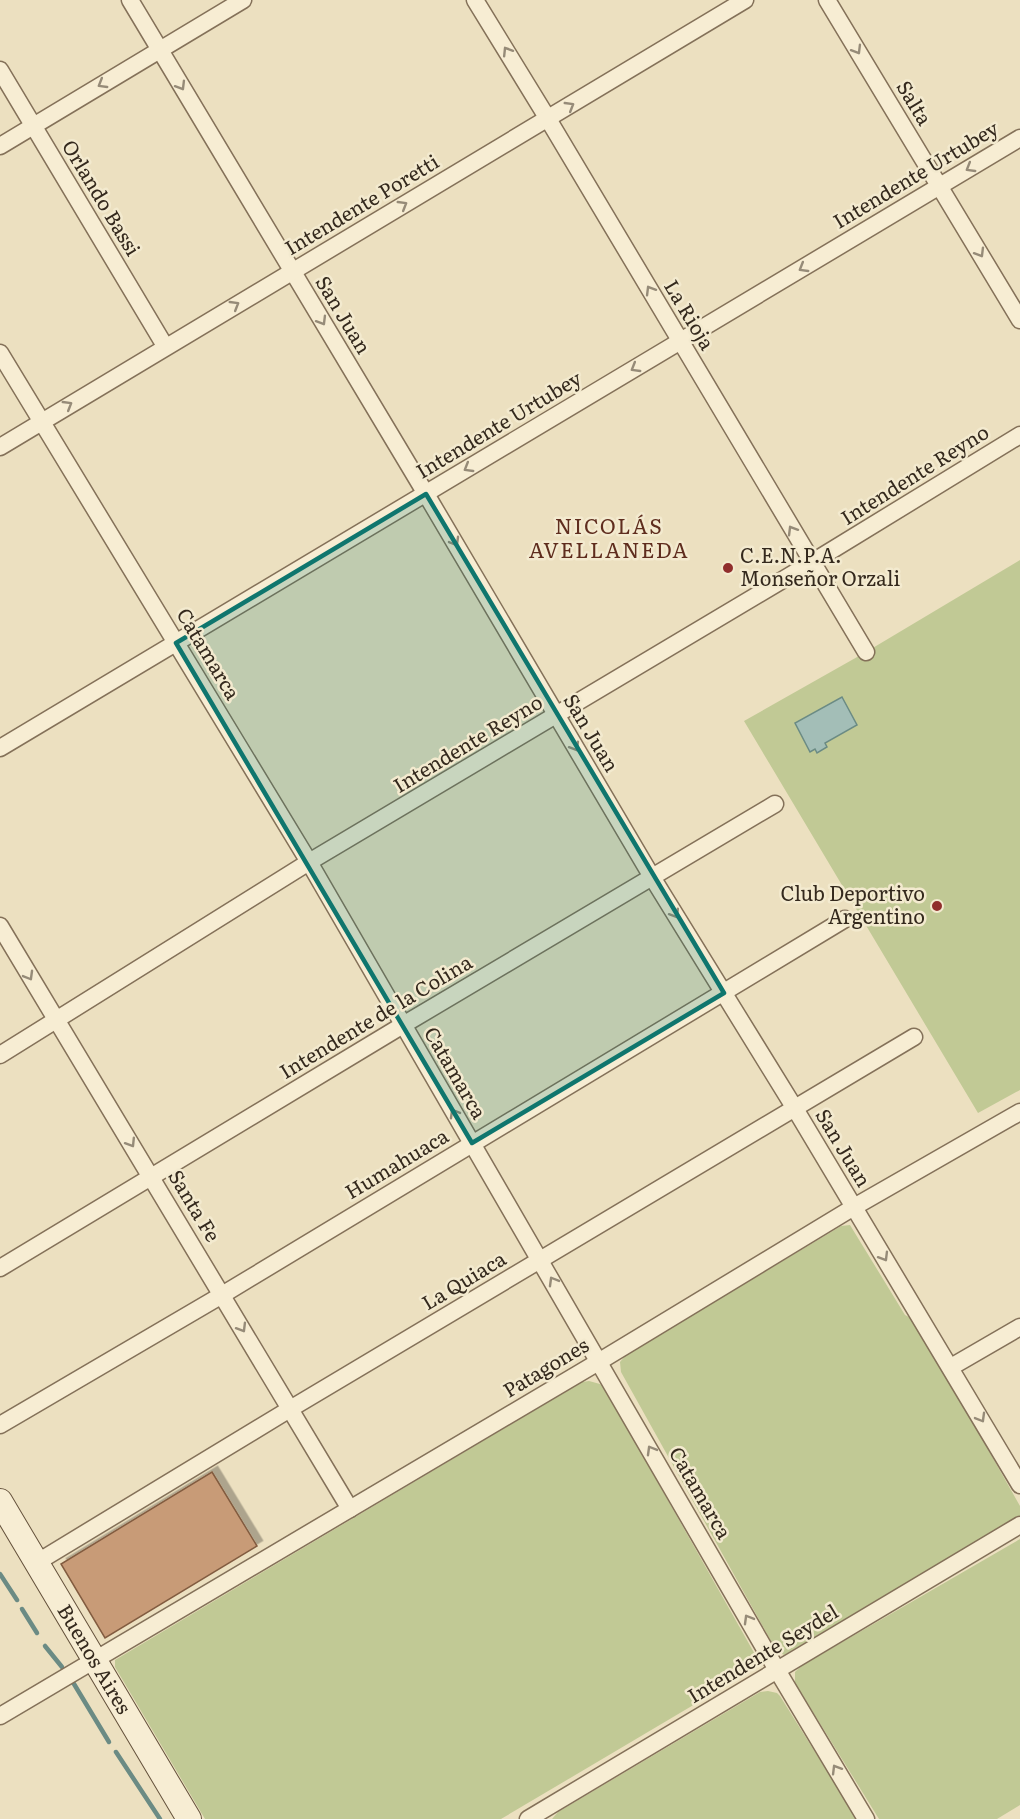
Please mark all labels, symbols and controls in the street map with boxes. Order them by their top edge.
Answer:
one-way arrow [850,44,862,54]
one-way arrow [502,47,514,57]
street label: Salta [891,74,941,130]
one-way arrow [98,77,108,89]
one-way arrow [174,80,186,90]
one-way arrow [564,101,574,113]
street label: Intendente Urtubey [826,112,1004,235]
street label: Orlando Bassi [56,133,149,261]
street label: Intendente Poretti [278,145,444,261]
one-way arrow [966,161,976,172]
one-way arrow [397,201,407,213]
one-way arrow [972,247,984,257]
one-way arrow [799,261,809,272]
street label: San Juan [310,269,380,359]
street label: La Rioja [658,273,724,355]
one-way arrow [646,286,657,296]
one-way arrow [229,301,239,312]
one-way arrow [314,315,326,325]
one-way arrow [631,361,641,372]
street label: Intendente Urtubey [409,362,587,485]
one-way arrow [62,401,72,413]
street label: Intendente Reyno [834,416,994,531]
one-way arrow [464,461,474,473]
district label: NICOLÁS AVELLANEDA [529,509,689,564]
one-way arrow [788,526,799,536]
one-way arrow [448,536,459,546]
place label: C.E.N.P.A. Monseñor Orzali [740,539,900,592]
marker: C.E.N.P.A. Monseñor Orzali [721,561,735,575]
street label: Catamarca [170,601,249,705]
street label: Intendente Reyno [387,686,547,799]
street label: San Juan [558,687,628,777]
one-way arrow [567,741,579,751]
place label: Club Deportivo Argentino [780,877,925,930]
marker: Club Deportivo Argentino [930,899,944,913]
one-way arrow [667,908,679,918]
street label: Intendente de la Colina [273,946,477,1085]
one-way arrow [22,970,34,980]
street label: Catamarca [418,1020,495,1124]
street label: San Juan [810,1102,880,1192]
one-way arrow [450,1109,462,1119]
street label: Humahuaca [338,1119,454,1205]
one-way arrow [123,1137,135,1147]
street label: Santa Fe [162,1163,229,1247]
street label: La Quiaca [415,1242,511,1316]
one-way arrow [877,1251,889,1261]
one-way arrow [549,1277,560,1287]
one-way arrow [234,1322,246,1332]
street label: Patagones [496,1329,594,1404]
one-way arrow [973,1412,985,1422]
street label: Catamarca [663,1440,740,1544]
one-way arrow [646,1446,658,1456]
street label: Intendente Seydel [681,1595,843,1709]
street label: Buenos Aires [51,1597,140,1719]
one-way arrow [744,1615,755,1625]
one-way arrow [832,1765,844,1775]

